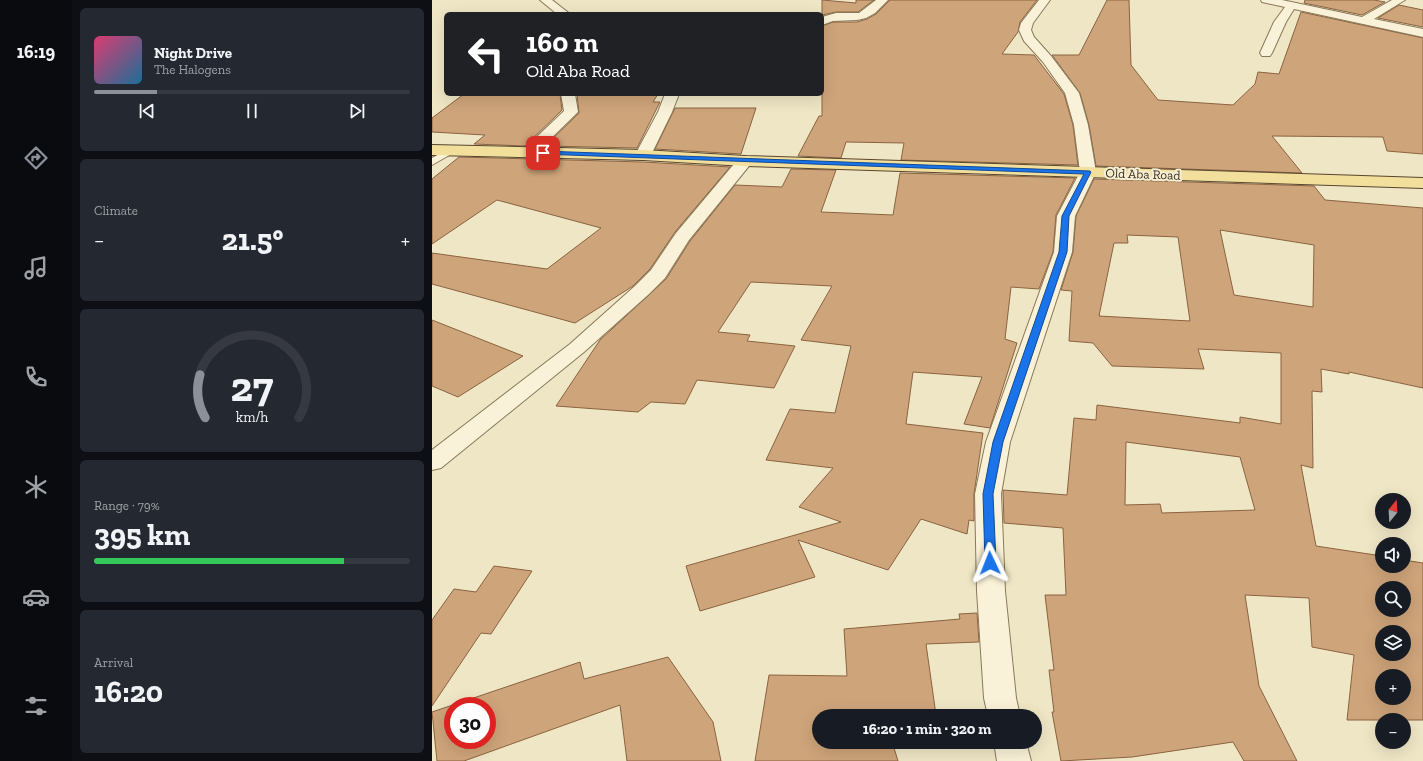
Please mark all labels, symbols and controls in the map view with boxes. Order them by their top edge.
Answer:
text: 160 m [526,26,598,59]
icon: left [460,28,512,80]
text: 16:19 [17,41,55,63]
text: Night Drive [154,44,232,62]
text: Old Aba Road [526,60,630,82]
text: The Halogens [154,62,231,77]
icon: previous [136,100,158,122]
icon: pause [241,100,263,122]
icon: next [346,100,368,122]
pin [526,136,560,170]
icon: arrive [532,142,554,164]
icon: directions [22,144,50,172]
street label: Old Aba Road [1105,165,1181,183]
text: Climate [94,203,138,218]
text: 21.5° [222,222,283,258]
text: − [94,227,104,254]
text: + [401,227,410,254]
icon: music [22,254,50,282]
text: 27 [231,362,274,412]
icon: phone [22,363,50,391]
text: km/h [236,409,268,426]
icon: climate [22,473,50,501]
north arrow [1375,493,1411,529]
map controls [1375,493,1411,749]
text: Range · 79% [94,498,160,513]
text: 395 km [94,517,190,553]
button: sound [1375,537,1411,573]
position arrow [969,542,1011,584]
button: search [1375,581,1411,617]
icon: car [22,583,50,611]
button: layers [1375,625,1411,661]
text: Arrival [94,655,133,670]
button: + [1375,669,1411,705]
text: 16:20 [94,674,163,710]
icon: filters [22,692,50,720]
speed limit sign: 30 [444,697,496,749]
button: − [1375,713,1411,749]
text: 16:20 · 1 min · 320 m [863,720,991,738]

